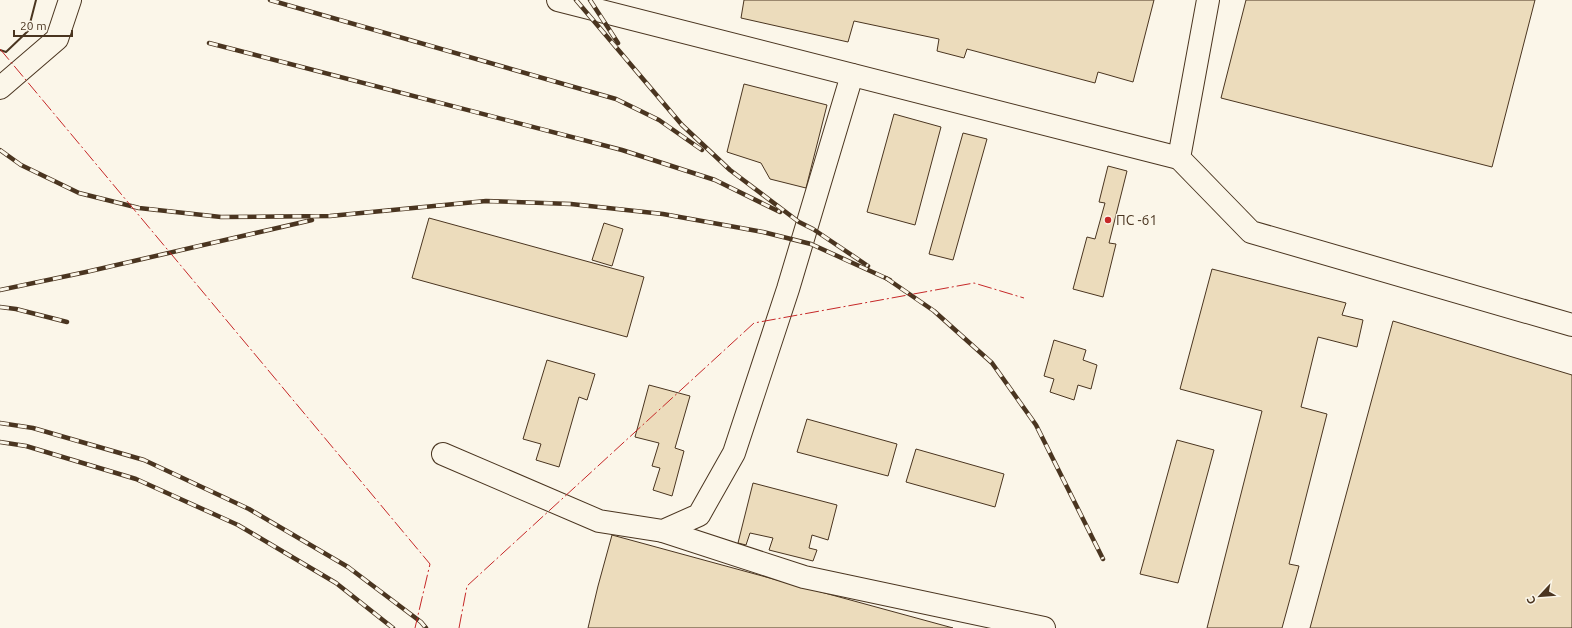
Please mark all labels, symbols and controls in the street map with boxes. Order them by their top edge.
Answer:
scale bar [14,12,72,38]
text: 20 m [20,19,47,32]
place label: ПС -61 [1116,212,1157,228]
marker: ПС -61 [1103,215,1113,225]
north arrow [1520,576,1560,616]
text: С [1524,595,1538,606]

